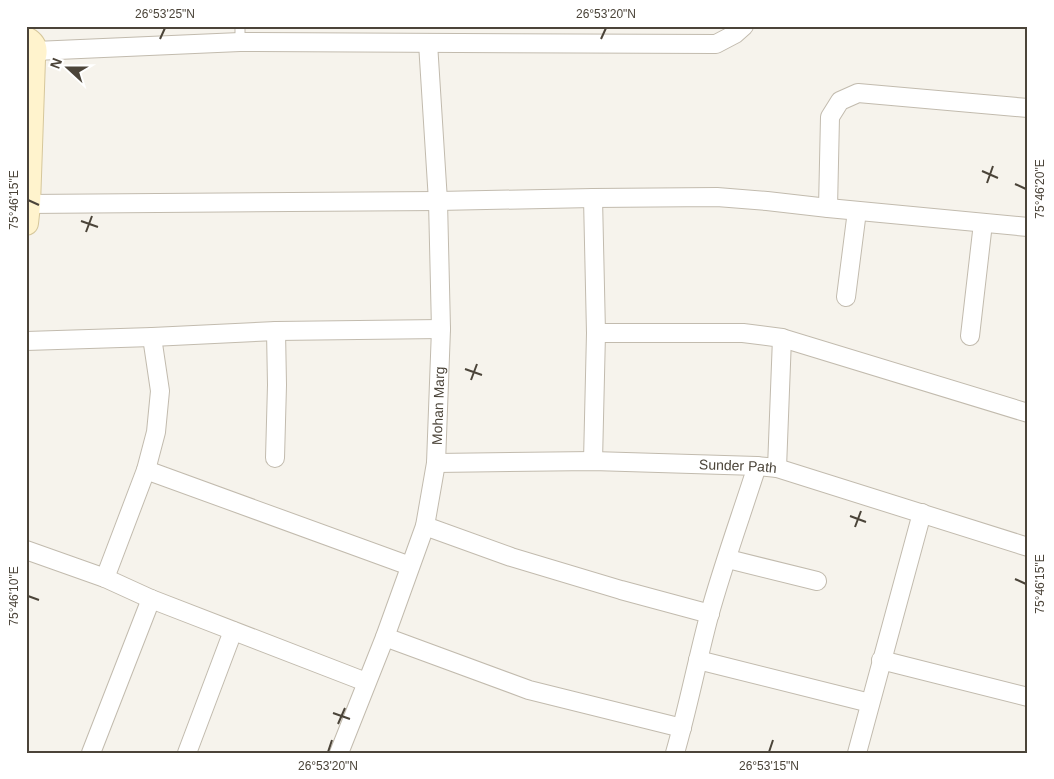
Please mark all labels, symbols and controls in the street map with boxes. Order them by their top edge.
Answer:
text: 26°53'25"N [135,7,195,21]
text: 26°53'20"N [576,7,636,21]
north arrow [42,42,92,92]
text: N [47,56,65,71]
text: 75°46'20"E [1033,159,1047,219]
text: 75°46'15"E [7,170,21,230]
street label: Mohan Marg [429,366,448,445]
street label: Sunder Path [699,456,778,476]
text: 75°46'15"E [1033,554,1047,614]
text: 75°46'10"E [7,566,21,626]
text: 26°53'20"N [298,759,358,773]
text: 26°53'15"N [739,759,799,773]

